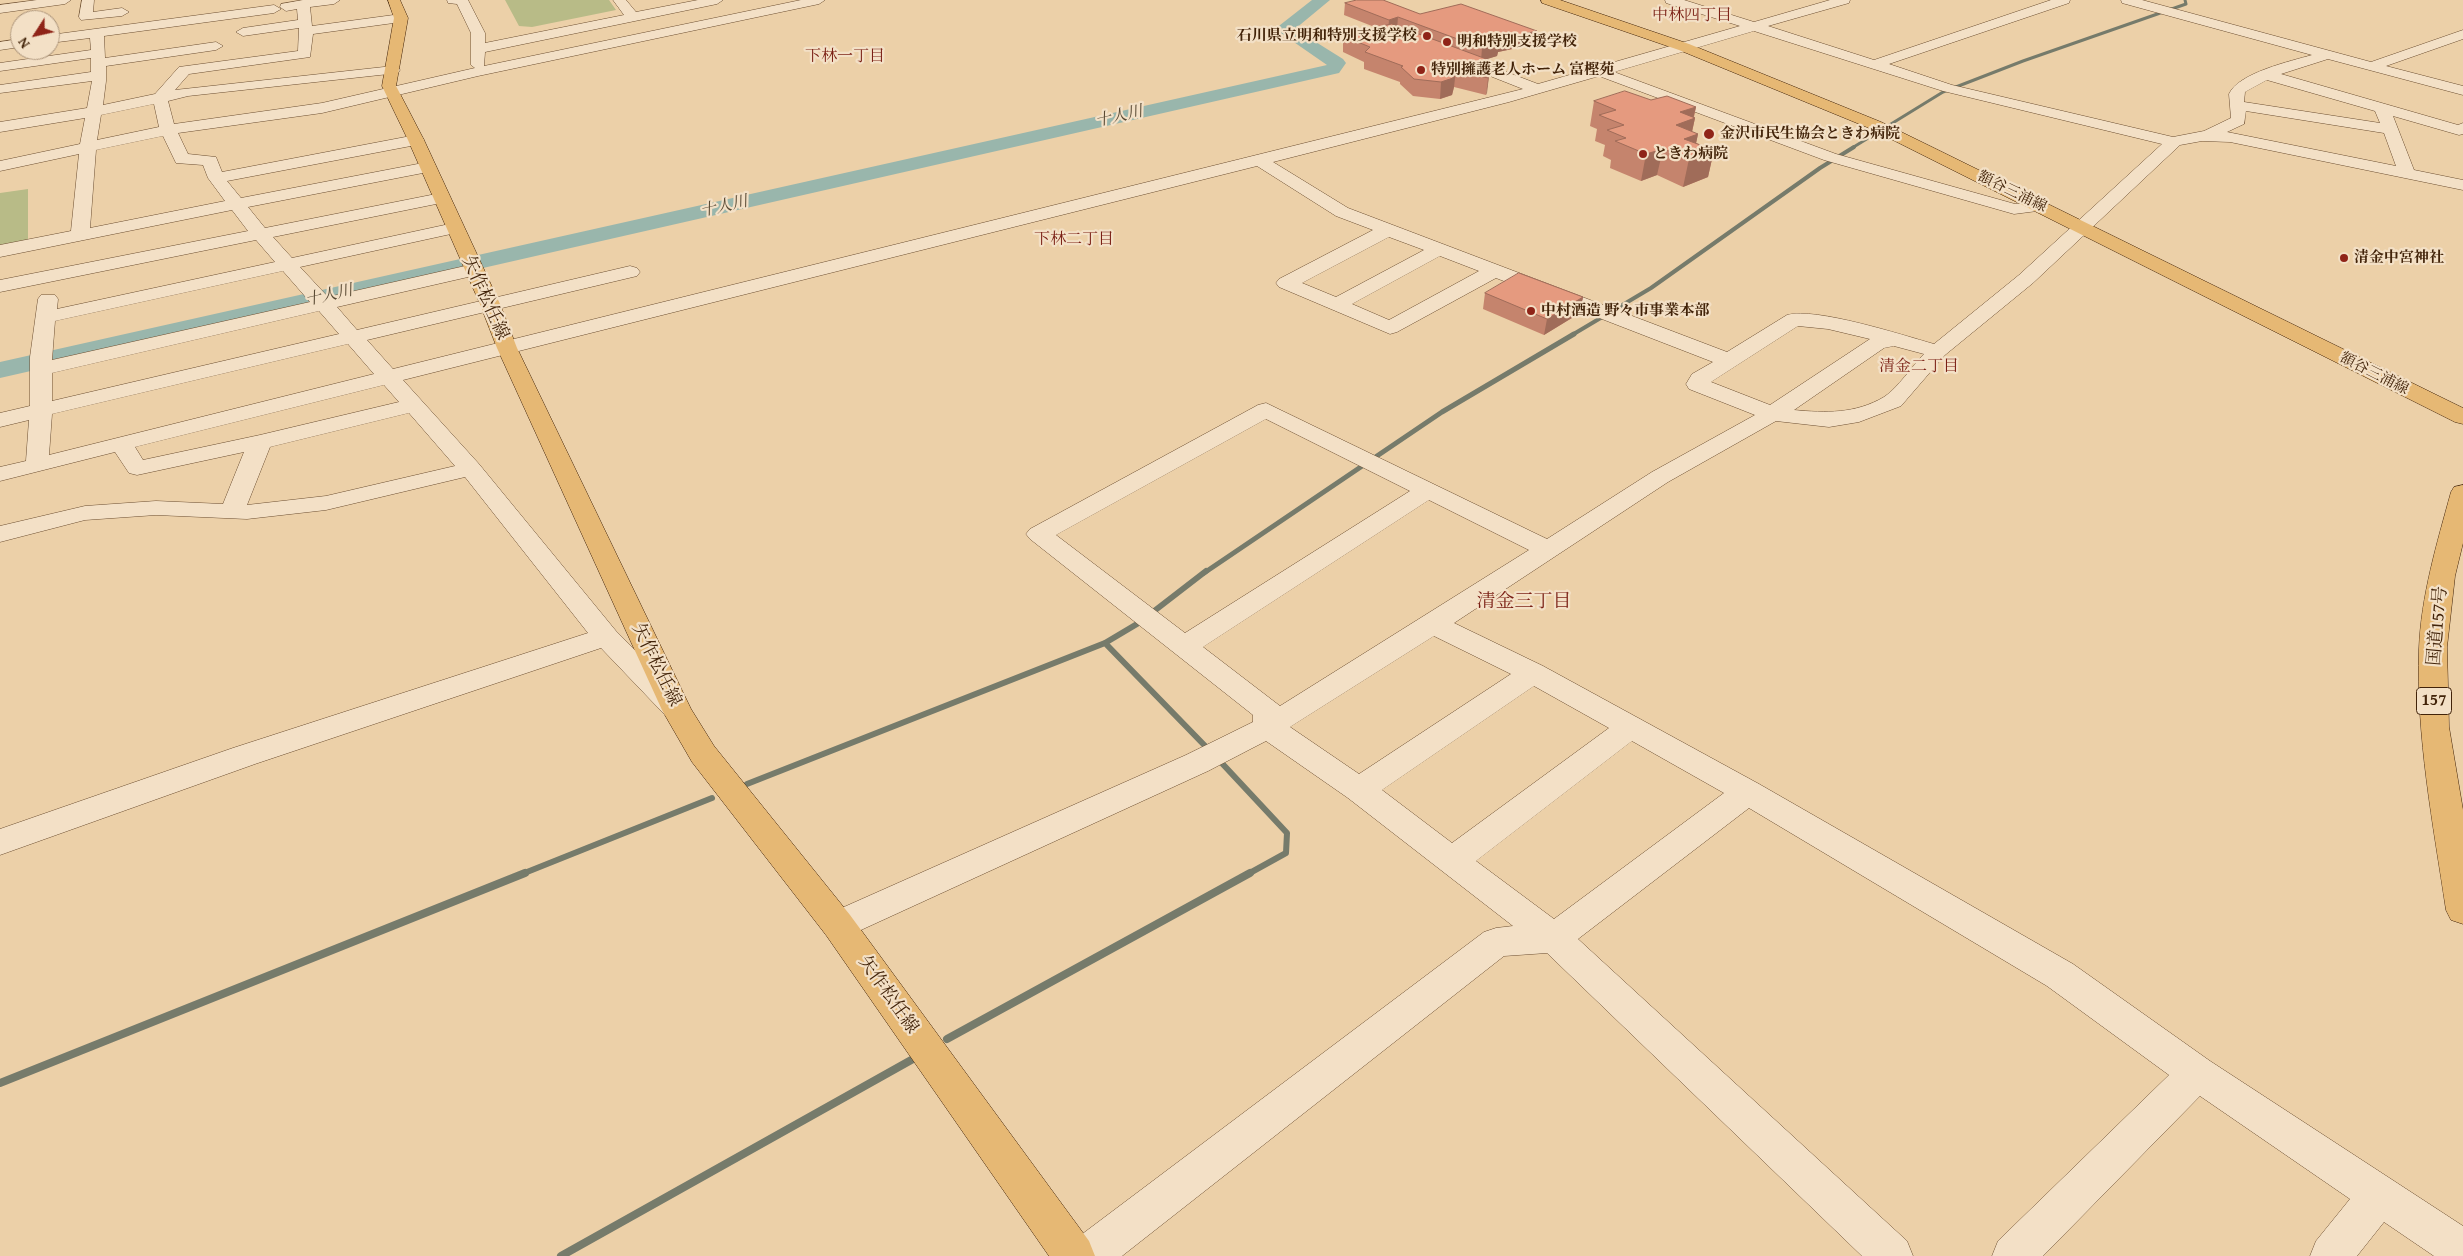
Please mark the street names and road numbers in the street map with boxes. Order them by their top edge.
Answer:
street label: 額谷三浦線 [1974,167,2050,217]
street label: 矢作松任線 [457,252,513,344]
street label: 額谷三浦線 [2337,349,2411,399]
street label: 国道157号 [2424,585,2452,667]
street label: 矢作松任線 [627,620,685,710]
road number: 157 [2416,688,2452,714]
street label: 矢作松任線 [853,952,923,1038]

